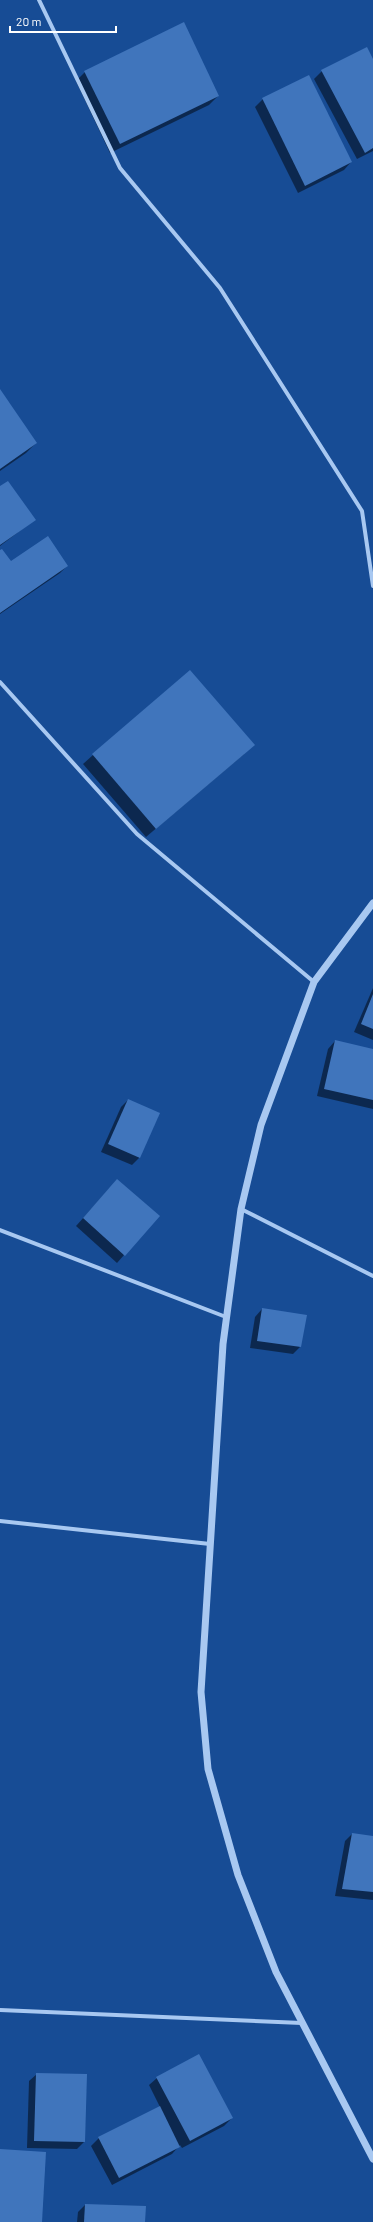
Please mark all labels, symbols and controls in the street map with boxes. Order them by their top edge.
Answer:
scale bar [10,8,116,34]
text: 20 m [16,14,42,28]

